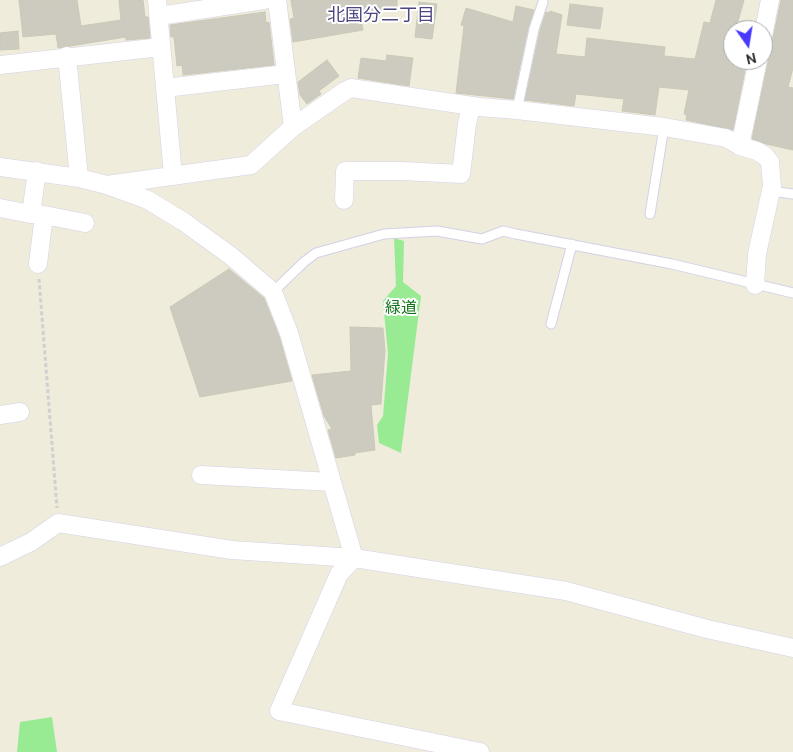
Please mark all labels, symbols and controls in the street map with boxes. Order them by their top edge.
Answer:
district label: 北国分二丁目 [327,4,435,26]
north arrow [723,20,773,70]
text: N [744,50,758,68]
park label: 緑道 [385,298,417,318]

